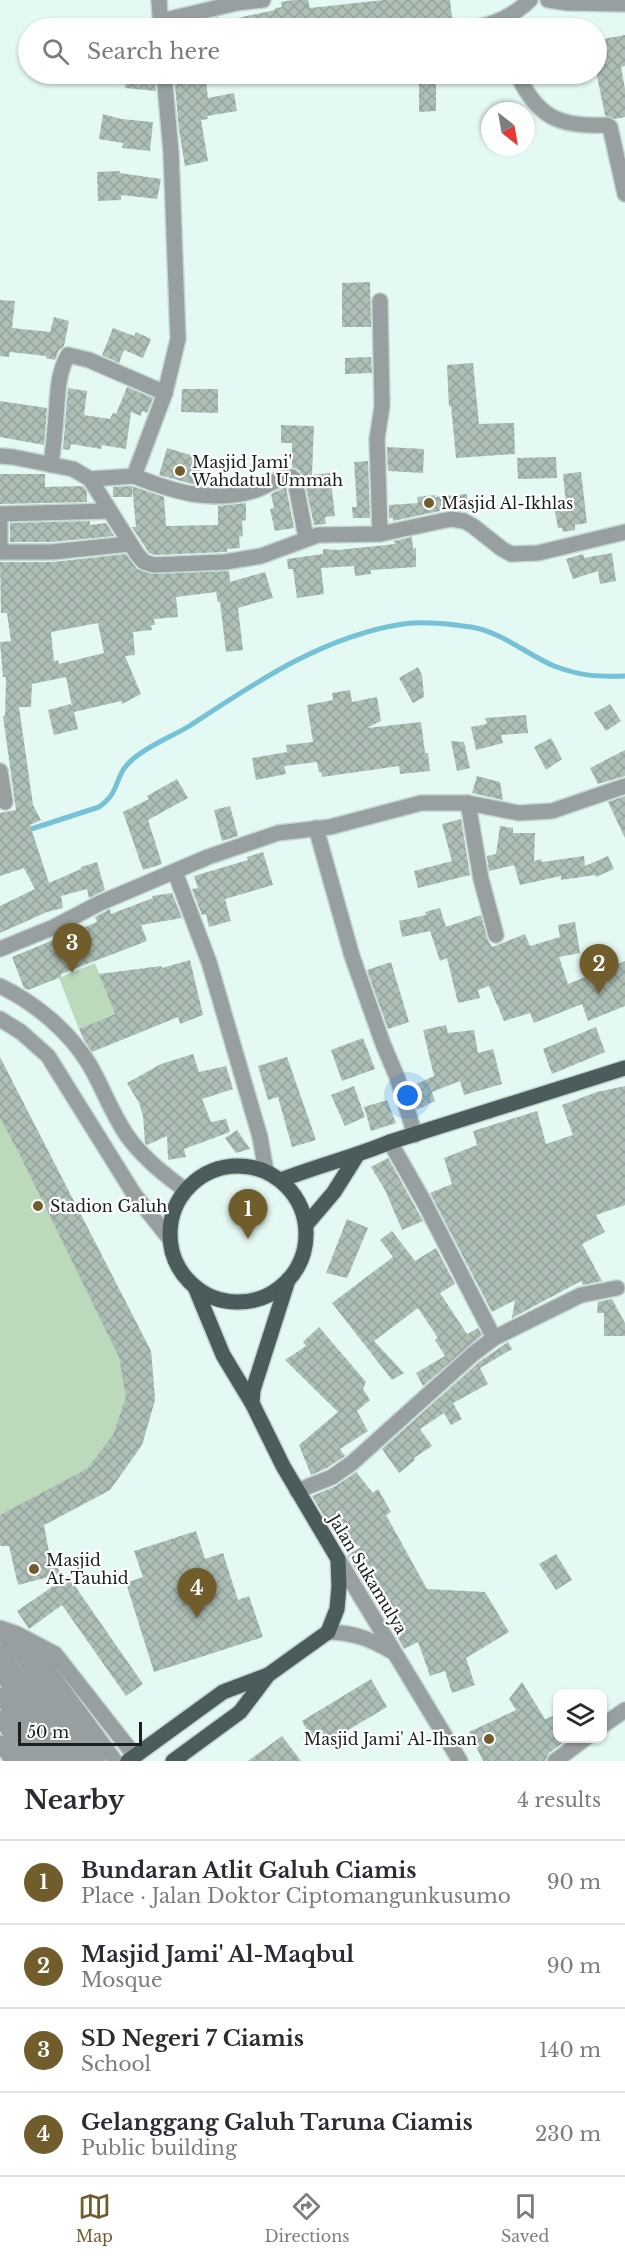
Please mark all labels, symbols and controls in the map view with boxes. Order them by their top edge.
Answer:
search box [18,18,607,84]
icon: search [39,35,72,68]
text: Search here [87,38,220,65]
north arrow [481,102,535,156]
place label: Masjid Jami' Wahdatul Ummah [191,452,343,490]
marker: Masjid Jami' Wahdatul Ummah [173,464,187,478]
place label: Masjid Al-Ikhlas [441,493,573,513]
marker: Masjid Al-Ikhlas [422,496,436,510]
pin: 3 [52,924,92,973]
pin: 2 [580,944,618,994]
your location [393,1081,422,1110]
pin: 1 [228,1190,268,1239]
place label: Stadion Galuh [50,1196,167,1216]
marker: Stadion Galuh [31,1199,45,1213]
street label: Jalan Sukamulya [323,1509,412,1638]
place label: Masjid At-Tauhid [45,1550,129,1588]
marker: Masjid At-Tauhid [27,1562,41,1576]
pin: 4 [178,1568,216,1618]
map controls [553,1689,607,1743]
button: layers [553,1689,607,1743]
scale bar [18,1719,142,1746]
text: 50 m [27,1722,69,1742]
place label: Masjid Jami' Al-Ihsan [304,1729,477,1749]
marker: Masjid Jami' Al-Ihsan [482,1732,496,1746]
text: Nearby [24,1784,125,1816]
text: 4 results [517,1788,601,1812]
text: Bundaran Atlit Galuh Ciamis [81,1857,417,1884]
text: 1 [39,1870,48,1894]
text: 90 m [547,1870,601,1894]
text: Place · Jalan Doktor Ciptomangunkusumo [81,1884,511,1908]
text: Masjid Jami' Al-Maqbul [81,1941,354,1968]
text: 2 [37,1954,50,1978]
text: 90 m [547,1954,601,1978]
text: Mosque [81,1968,162,1992]
text: SD Negeri 7 Ciamis [81,2025,304,2052]
text: 3 [37,2038,50,2062]
text: 140 m [539,2038,601,2062]
text: School [81,2052,151,2076]
text: Gelanggang Galuh Taruna Ciamis [81,2109,473,2136]
text: 4 [37,2122,50,2146]
text: 230 m [535,2122,601,2146]
text: Public building [81,2136,237,2160]
tab: Map [76,2190,113,2246]
tab: Directions [264,2190,349,2246]
tab: Saved [501,2190,549,2246]

